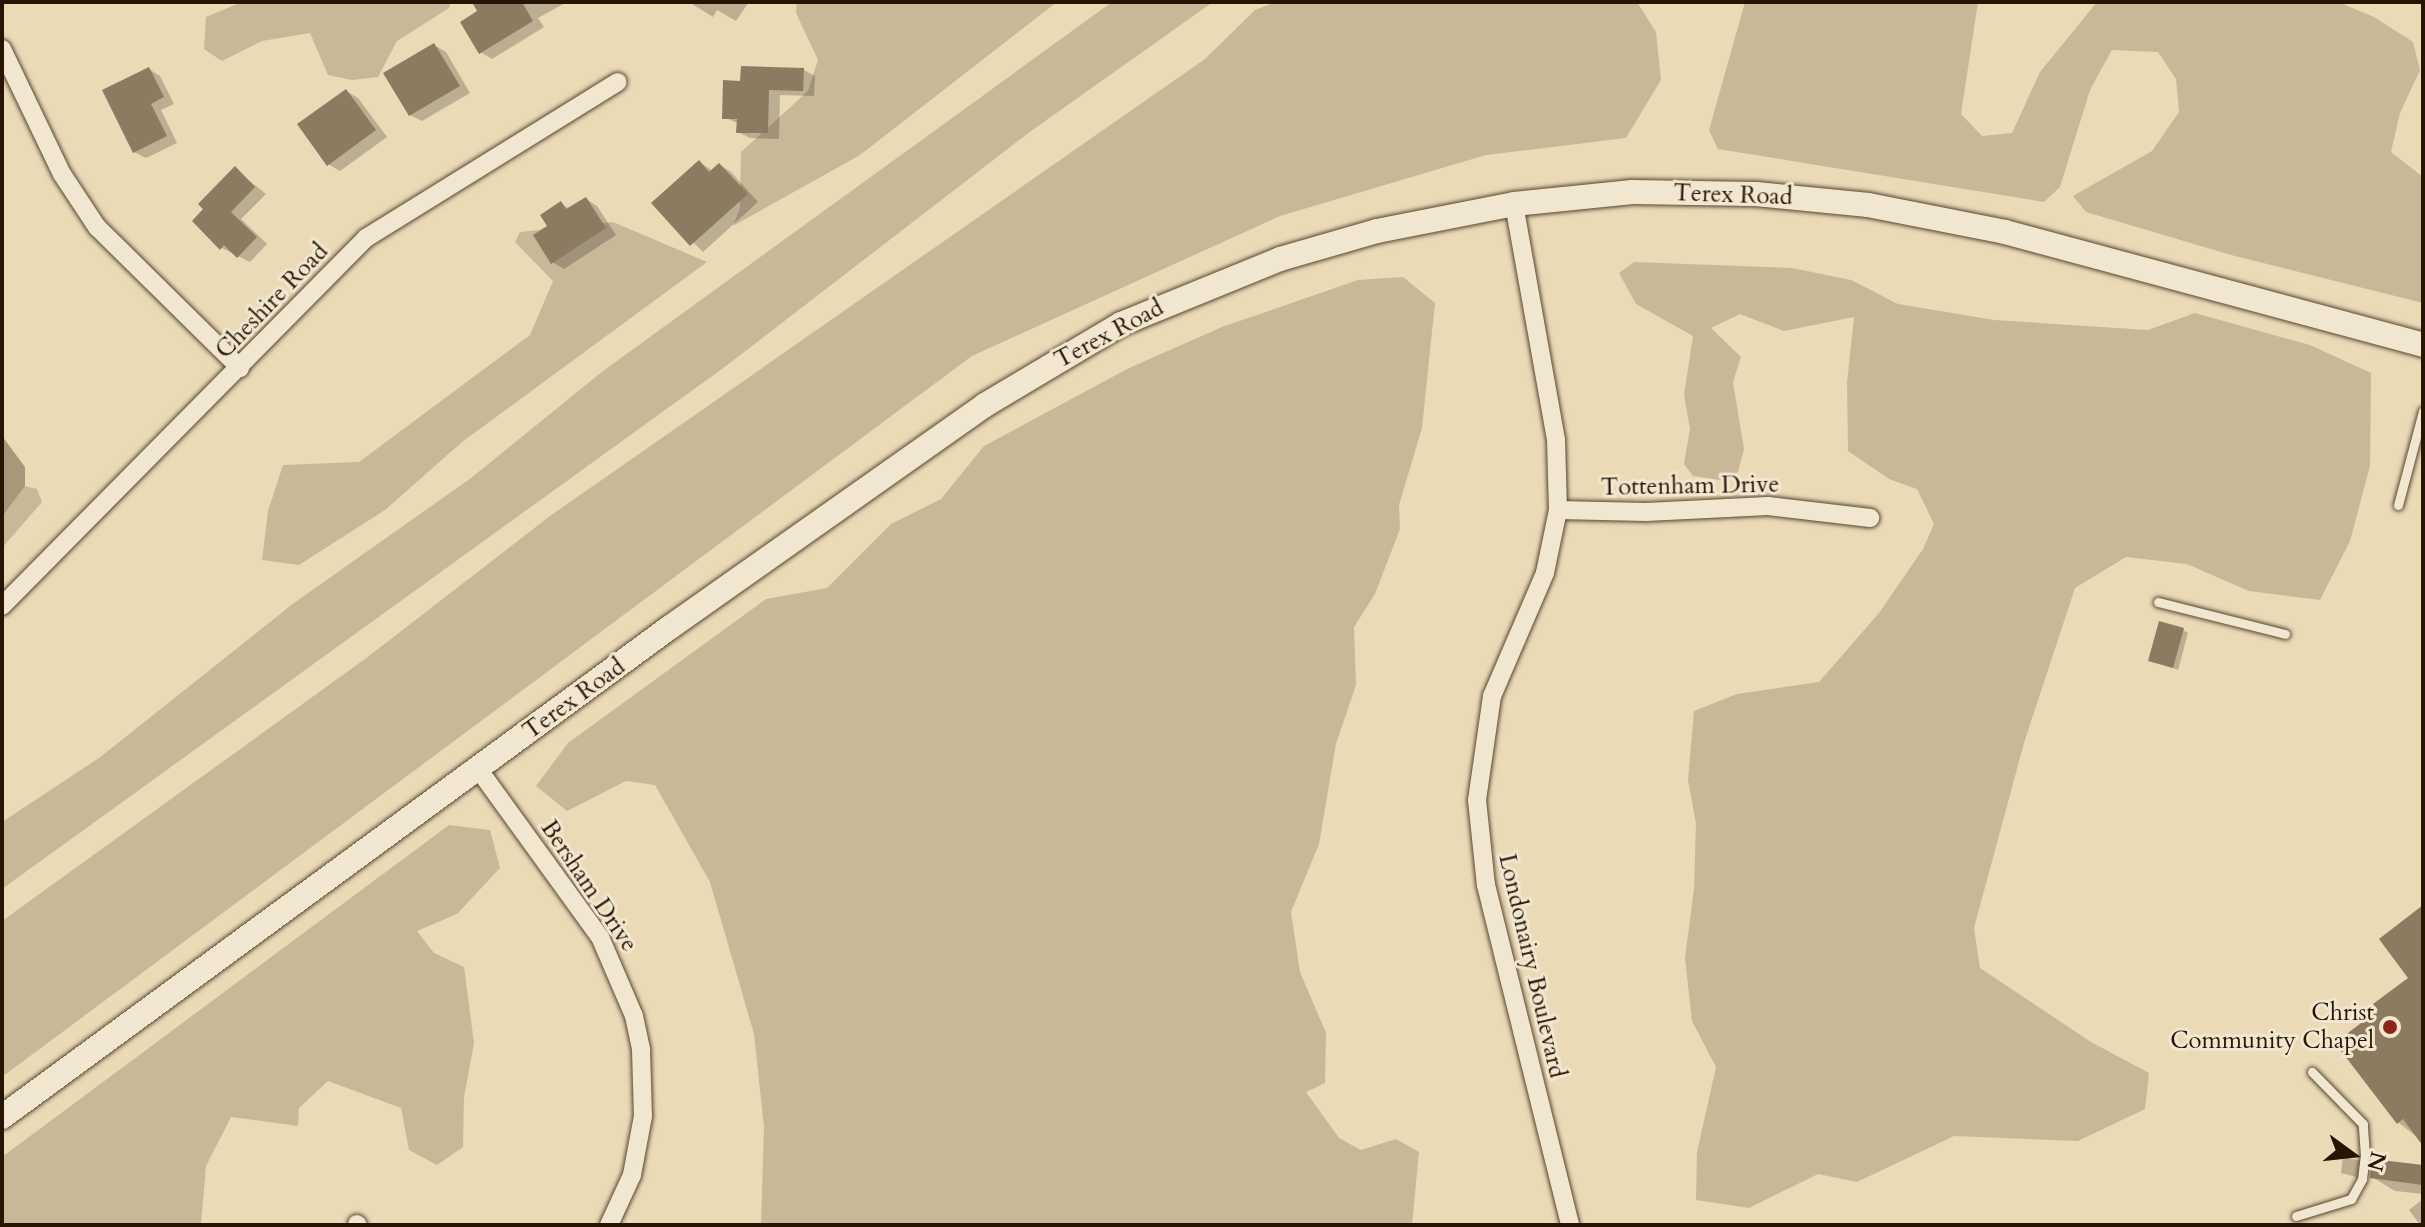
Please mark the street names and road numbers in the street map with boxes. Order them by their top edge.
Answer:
street label: Terex Road [1673,179,1793,211]
street label: Cheshire Road [210,237,334,365]
street label: Terex Road [1050,293,1168,375]
street label: Tottenham Drive [1600,470,1780,502]
street label: Terex Road [517,652,631,746]
street label: Bersham Drive [534,815,644,957]
street label: Londonairy Boulevard [1492,851,1572,1081]

